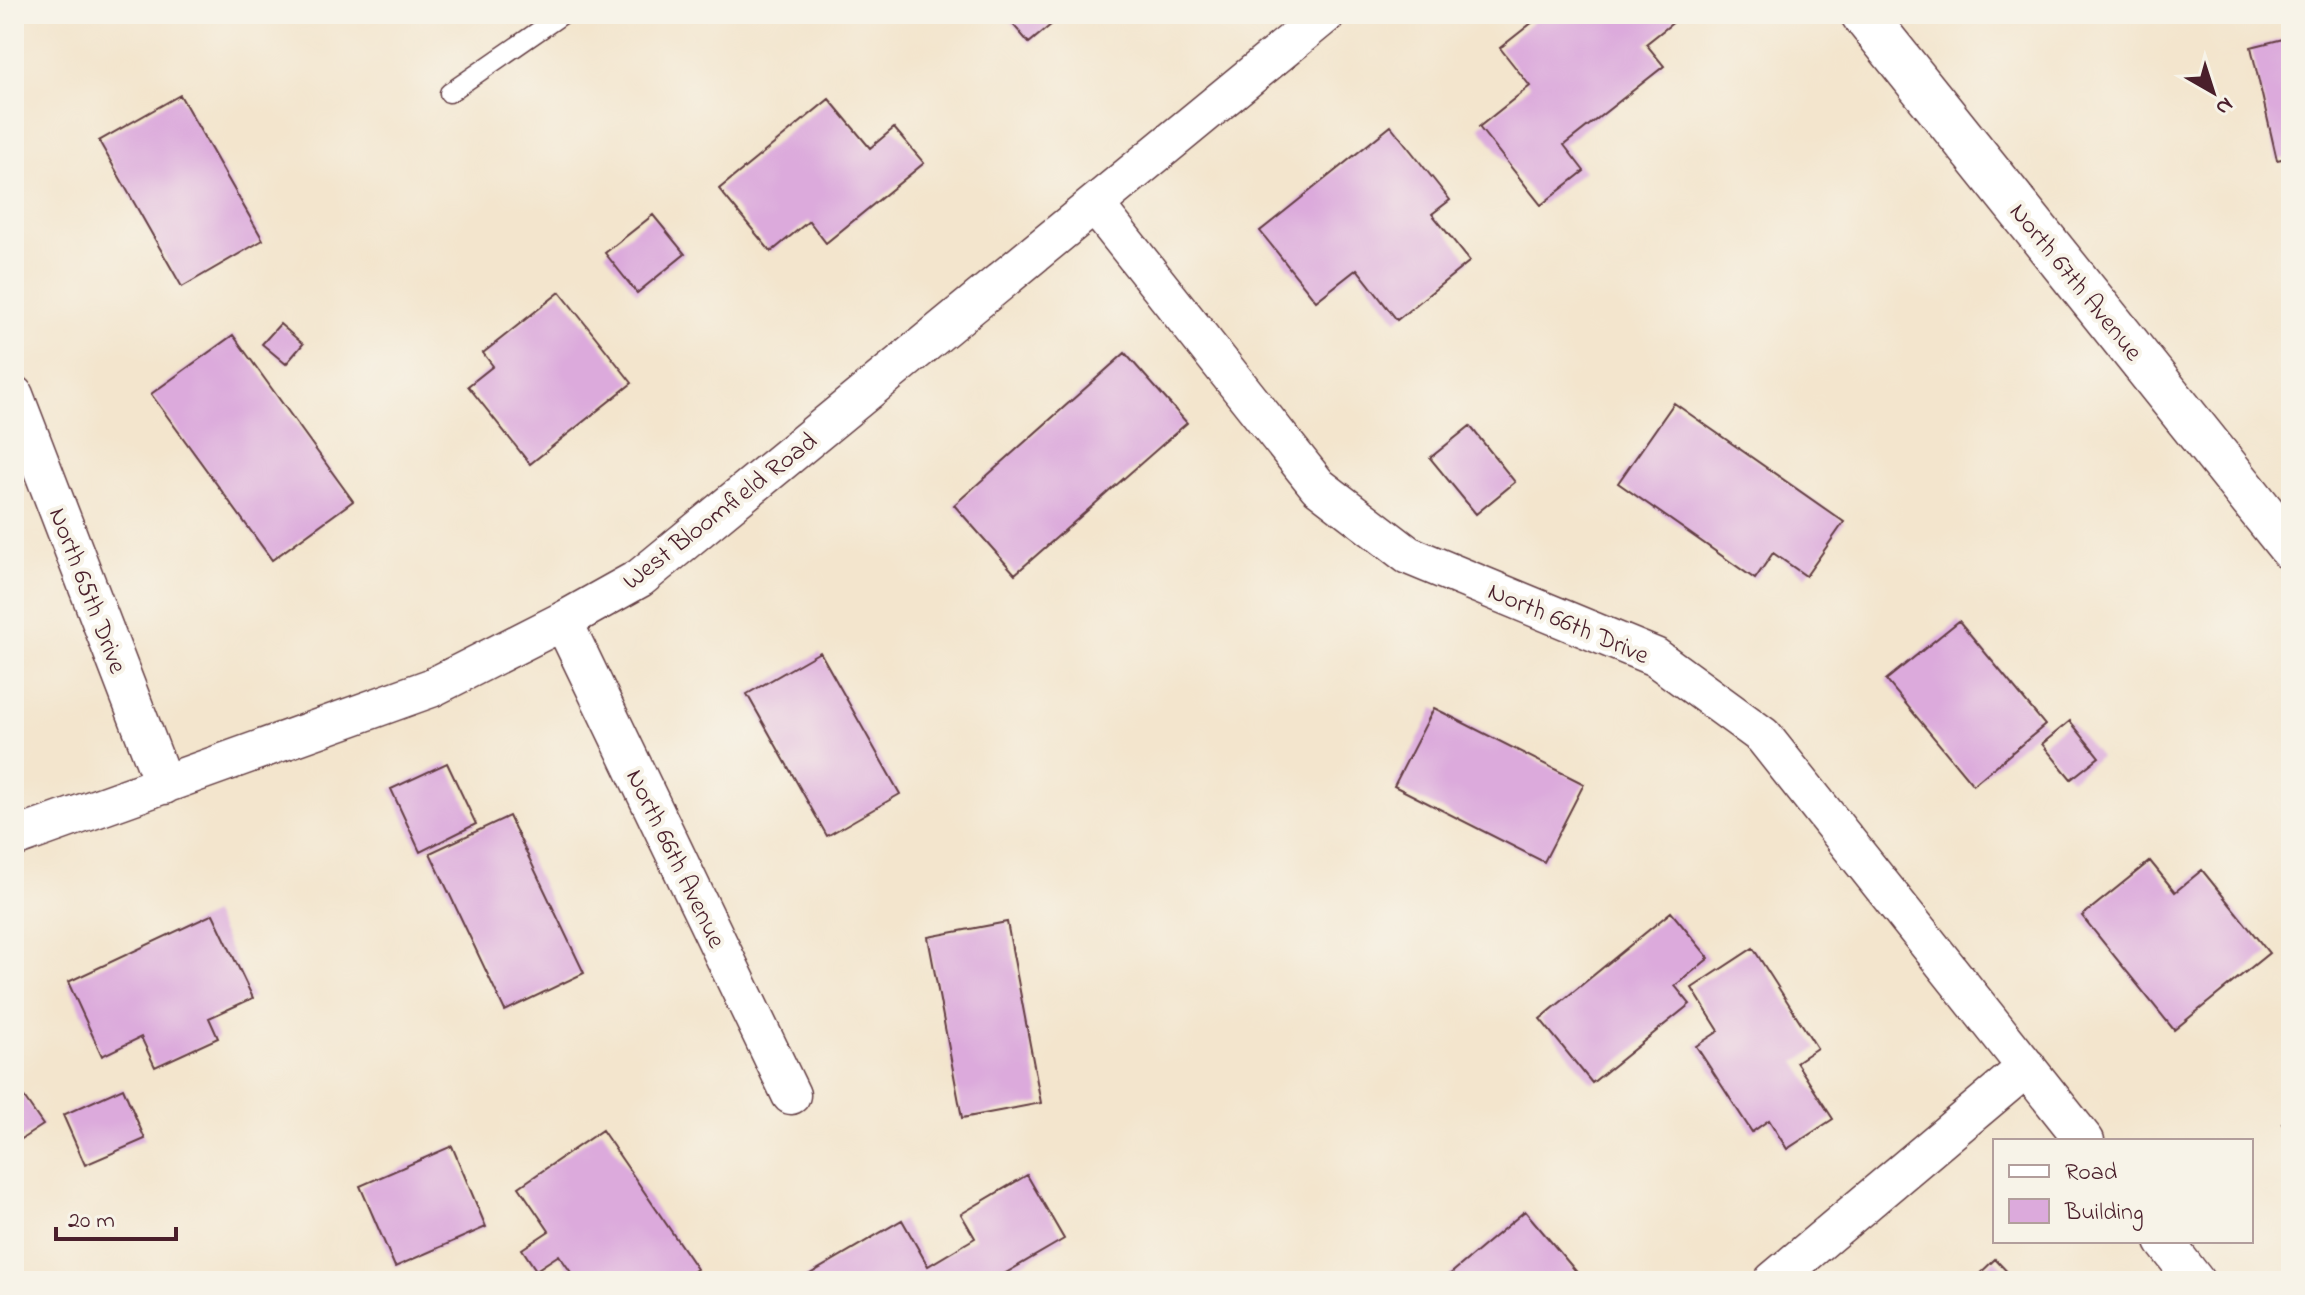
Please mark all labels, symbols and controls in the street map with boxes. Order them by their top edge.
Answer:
north arrow [2173,52,2253,132]
text: N [2208,88,2240,122]
street label: North 67th Avenue [1999,195,2151,371]
street label: West Bloomfield Road [615,424,827,601]
street label: North 65th Drive [37,503,135,680]
street label: North 66th Drive [1481,574,1654,676]
street label: North 66th Avenue [614,763,734,956]
legend [1993,1139,2253,1243]
text: Road [2065,1156,2118,1191]
scale bar [56,1191,176,1241]
text: Building [2064,1196,2144,1231]
text: 20 m [68,1204,115,1239]

